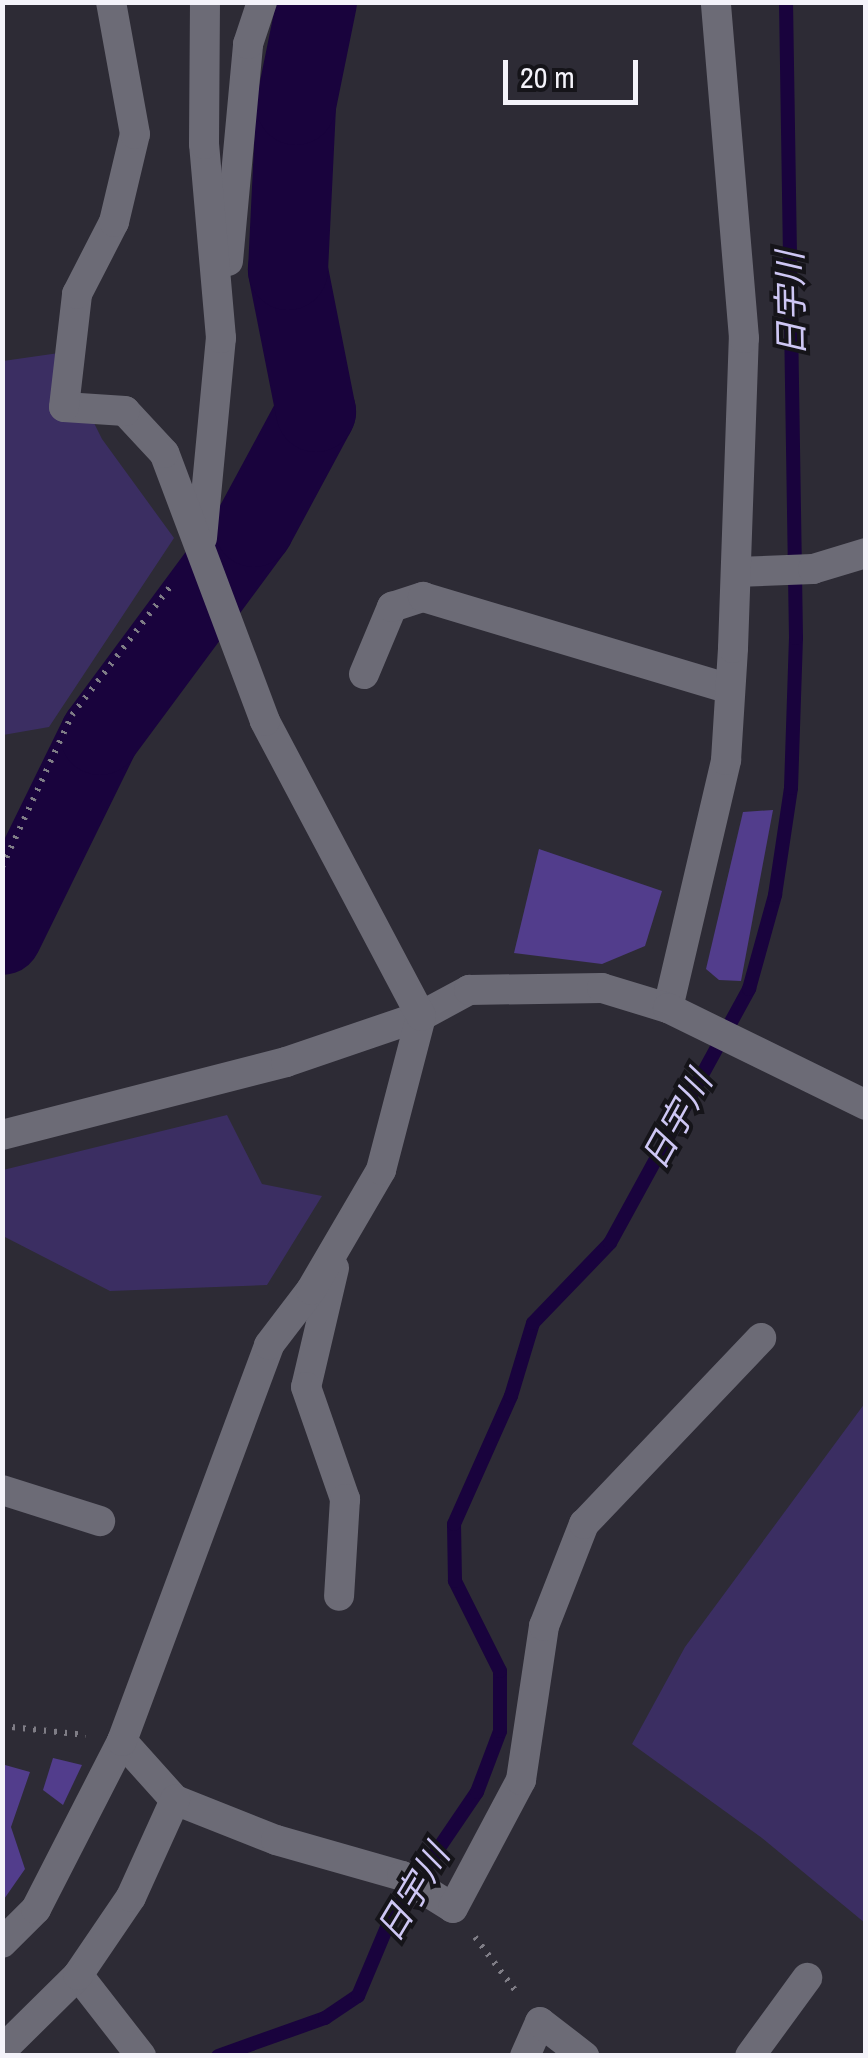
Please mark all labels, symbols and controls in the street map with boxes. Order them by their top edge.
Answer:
scale bar [508,40,643,102]
text: 20 m [520,57,575,97]
water label: 日宇川 [769,251,813,357]
water label: 日宇川 [633,1064,721,1176]
water label: 日宇川 [368,1837,458,1949]

